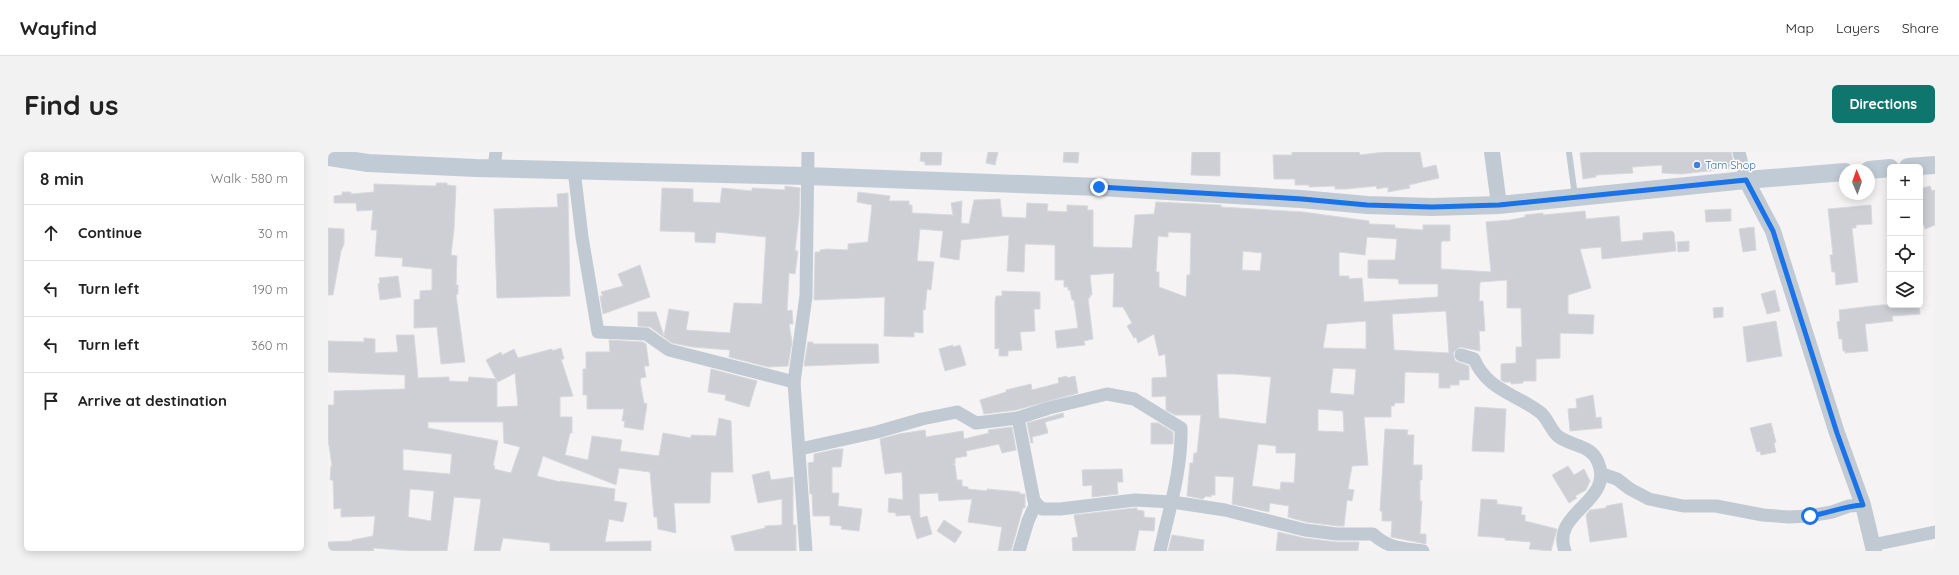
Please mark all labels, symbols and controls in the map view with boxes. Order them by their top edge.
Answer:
text: Wayfind [20,16,97,40]
text: Map [1785,19,1814,37]
text: Layers [1836,19,1880,37]
text: Share [1902,19,1939,37]
button: Directions [1832,85,1935,123]
text: Find us [24,87,118,122]
place label: Tam Shop [1705,158,1756,172]
marker: Tam Shop [1692,160,1702,170]
north arrow [1839,164,1875,200]
map controls [1887,164,1923,308]
button: + [1887,164,1923,200]
text: 8 min [40,168,84,189]
text: Walk · 580 m [211,170,288,186]
route end [1090,178,1108,196]
button: − [1887,200,1923,236]
icon: ahead [40,222,62,244]
text: Continue [78,223,142,242]
text: 30 m [258,225,288,241]
button: locate [1887,236,1923,272]
button: layers [1887,272,1923,308]
icon: left [40,278,62,300]
text: Turn left [78,279,140,298]
text: 190 m [253,281,288,297]
icon: left [40,334,62,356]
text: Turn left [78,335,140,354]
text: 360 m [251,337,288,353]
icon: arrive [40,390,62,412]
text: Arrive at destination [78,391,227,410]
route start [1801,507,1819,525]

